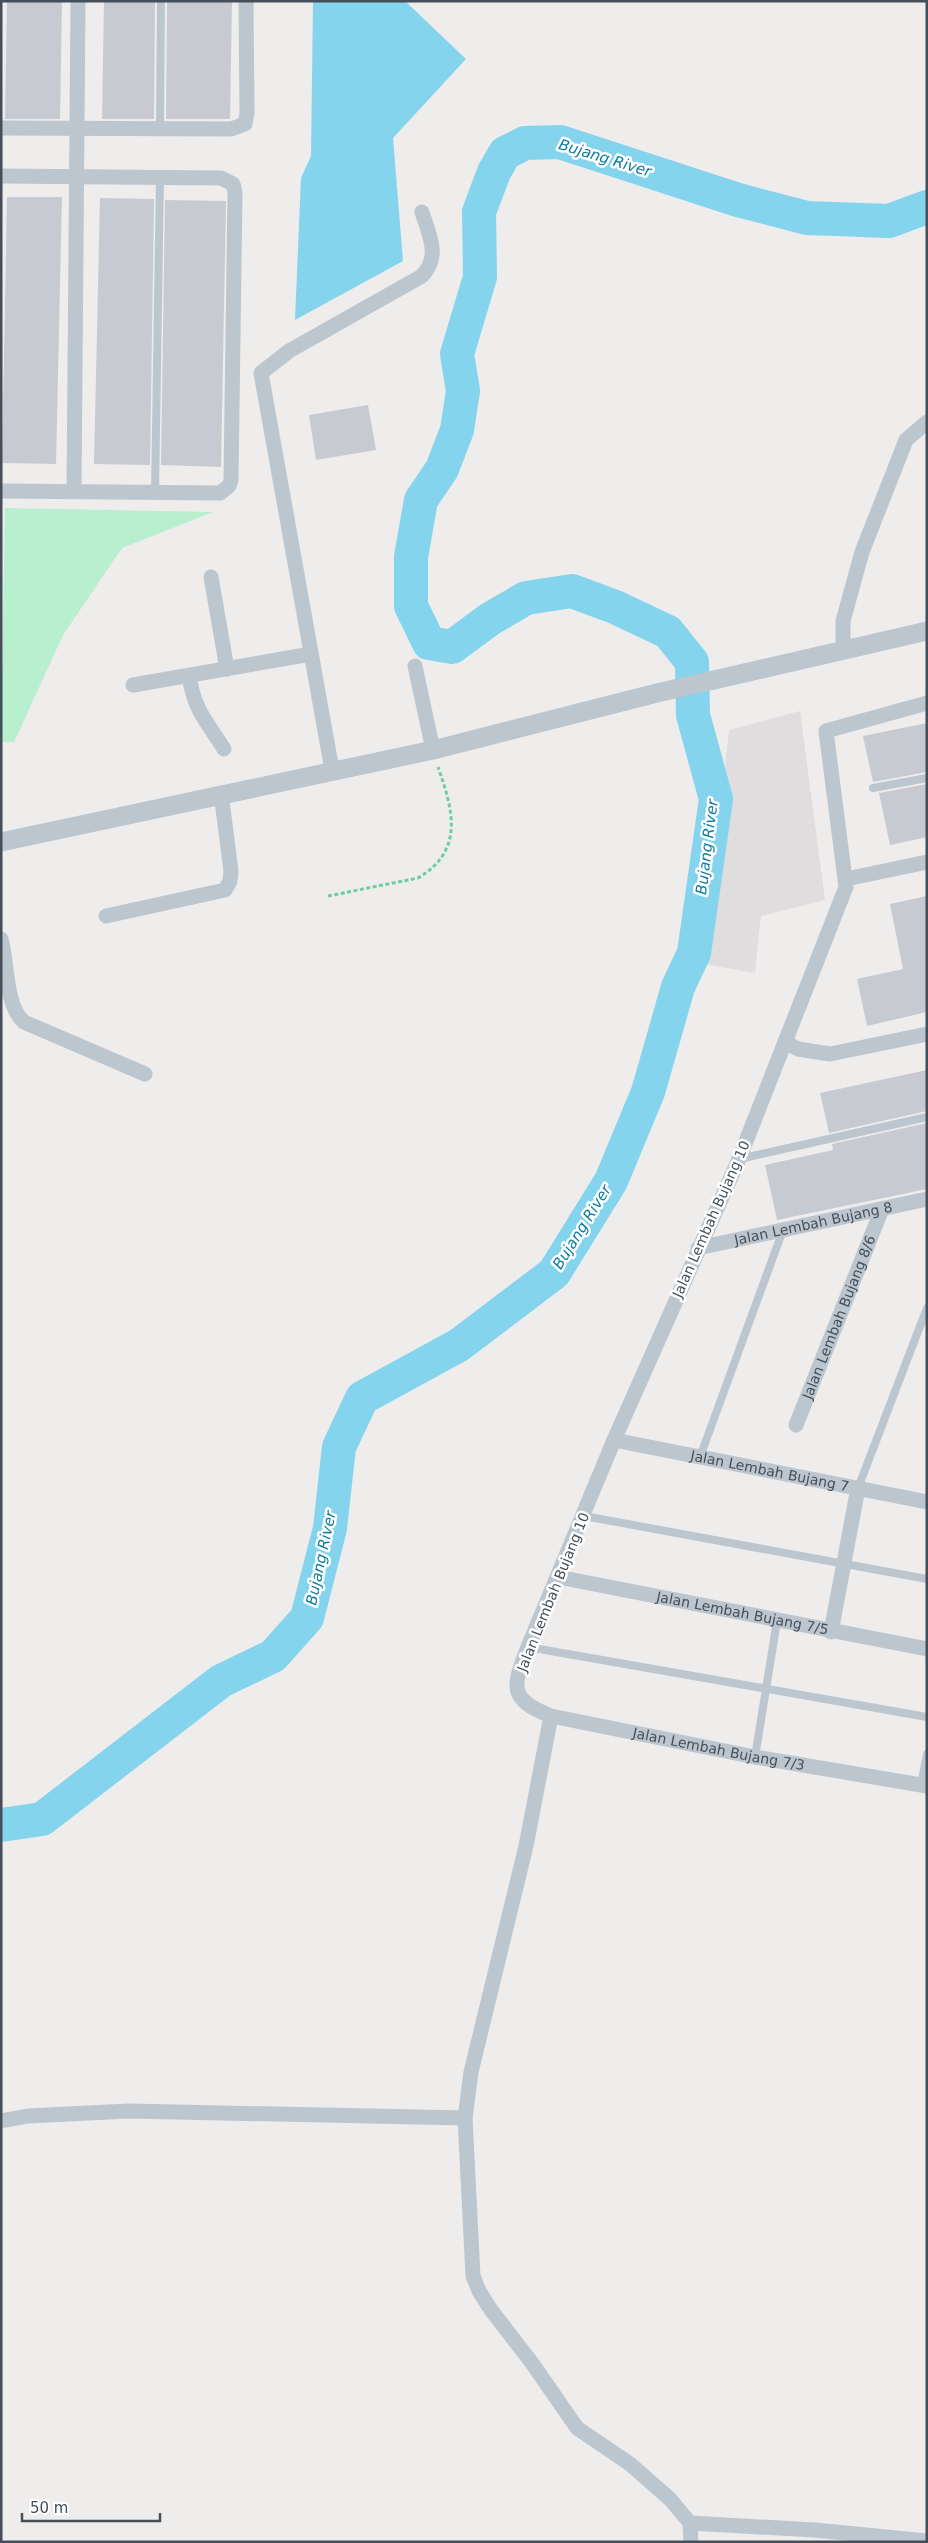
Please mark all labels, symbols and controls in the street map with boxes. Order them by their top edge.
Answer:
water label: Bujang River [557,135,654,181]
water label: Bujang River [692,798,722,896]
street label: Jalan Lembah Bujang 10 [669,1138,753,1301]
water label: Bujang River [549,1181,615,1272]
street label: Jalan Lembah Bujang 8 [732,1199,894,1248]
street label: Jalan Lembah Bujang 8/6 [799,1233,879,1402]
street label: Jalan Lembah Bujang 7 [688,1447,851,1494]
water label: Bujang River [302,1508,340,1607]
street label: Jalan Lembah Bujang 10 [513,1510,592,1675]
street label: Jalan Lembah Bujang 7/5 [654,1588,830,1638]
street label: Jalan Lembah Bujang 7/3 [630,1724,806,1773]
scale bar [22,2490,160,2522]
text: 50 m [30,2499,68,2517]

